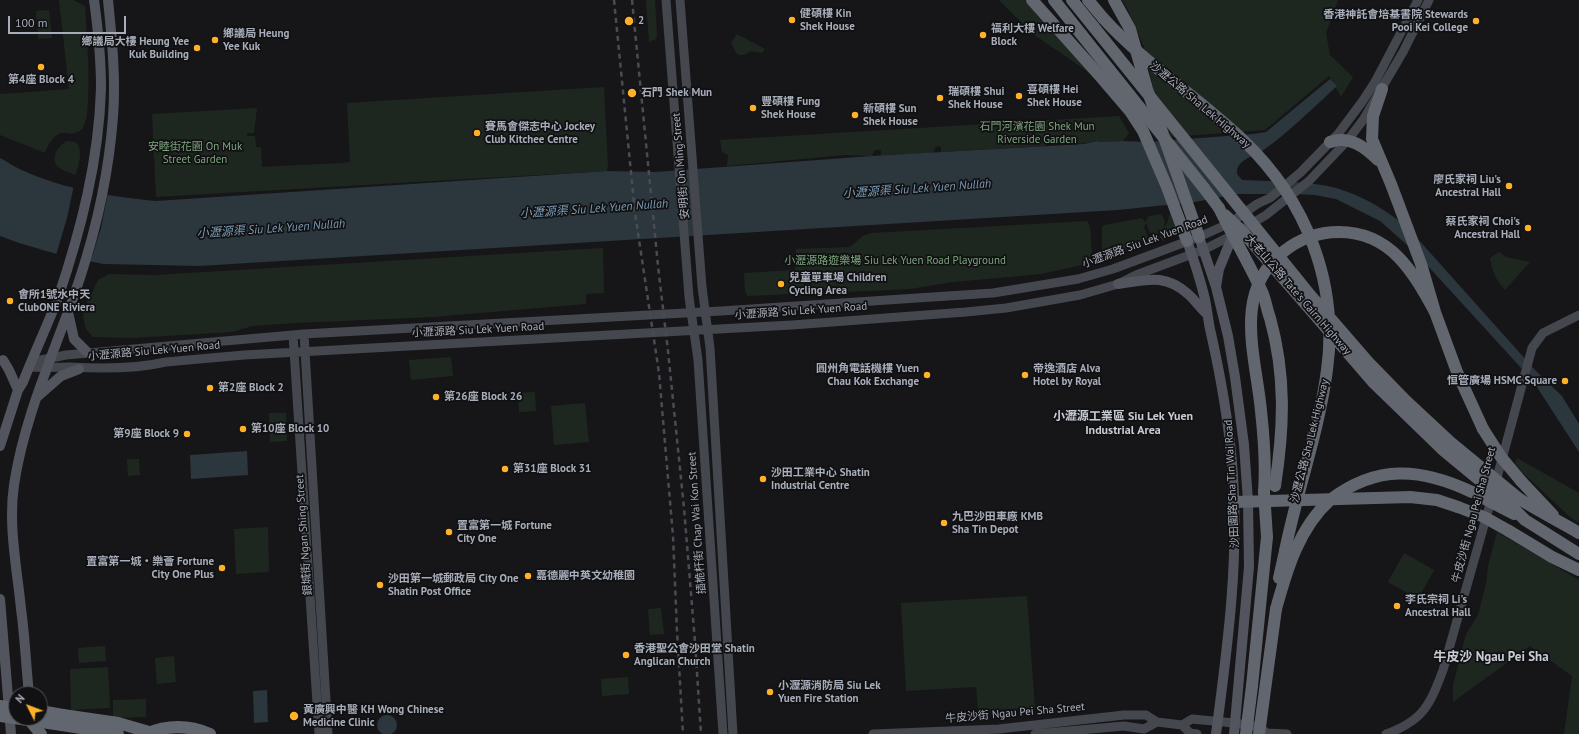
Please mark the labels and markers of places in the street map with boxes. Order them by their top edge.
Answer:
place label: 健碩樓 Kin Shek House [800,7,855,33]
place label: 香港神託會培基書院 Stewards Pooi Kei College [1323,8,1468,34]
place label: 2 [638,14,644,28]
marker: 2 [623,15,635,27]
marker: 健碩樓 Kin Shek House [787,15,797,25]
marker: 香港神託會培基書院 Stewards Pooi Kei College [1471,16,1481,26]
place label: 福利大樓 Welfare Block [991,22,1074,48]
place label: 鄉議局 Heung Yee Kuk [223,27,289,53]
marker: 福利大樓 Welfare Block [978,30,988,40]
place label: 鄉議局大樓 Heung Yee Kuk Building [81,35,189,61]
marker: 鄉議局 Heung Yee Kuk [210,35,220,45]
marker: 鄉議局大樓 Heung Yee Kuk Building [192,43,202,53]
marker: 第4座 Block 4 [36,62,46,72]
place label: 第4座 Block 4 [8,73,74,87]
place label: 喜碩樓 Hei Shek House [1027,83,1082,109]
place label: 瑞碩樓 Shui Shek House [948,85,1004,111]
place label: 石門 Shek Mun [641,86,712,100]
marker: 石門 Shek Mun [626,87,638,99]
marker: 喜碩樓 Hei Shek House [1014,91,1024,101]
marker: 瑞碩樓 Shui Shek House [935,93,945,103]
place label: 豐碩樓 Fung Shek House [761,95,820,121]
place label: 新碩樓 Sun Shek House [863,102,918,128]
marker: 豐碩樓 Fung Shek House [748,103,758,113]
marker: 新碩樓 Sun Shek House [850,110,860,120]
place label: 賽馬會傑志中心 Jockey Club Kitchee Centre [485,120,595,146]
marker: 賽馬會傑志中心 Jockey Club Kitchee Centre [472,128,482,138]
place label: 廖氏家祠 Liu's Ancestral Hall [1433,173,1501,199]
marker: 廖氏家祠 Liu's Ancestral Hall [1504,181,1514,191]
place label: 蔡氏家祠 Choi's Ancestral Hall [1446,215,1520,241]
marker: 蔡氏家祠 Choi's Ancestral Hall [1523,223,1533,233]
place label: 兒童單車場 Children Cycling Area [789,271,886,297]
marker: 兒童單車場 Children Cycling Area [776,279,786,289]
place label: 會所1號水中天 ClubONE Riviera [18,288,95,314]
marker: 會所1號水中天 ClubONE Riviera [5,296,15,306]
place label: 圓州角電話機樓 Yuen Chau Kok Exchange [816,362,919,388]
place label: 帝逸酒店 Alva Hotel by Royal [1033,362,1101,388]
marker: 圓州角電話機樓 Yuen Chau Kok Exchange [922,370,932,380]
marker: 帝逸酒店 Alva Hotel by Royal [1020,370,1030,380]
place label: 恒管廣場 HSMC Square [1447,374,1557,388]
marker: 恒管廣場 HSMC Square [1560,376,1570,386]
place label: 第2座 Block 2 [218,381,284,395]
marker: 第2座 Block 2 [205,383,215,393]
place label: 第26座 Block 26 [444,390,522,404]
marker: 第26座 Block 26 [431,392,441,402]
place label: 第10座 Block 10 [251,422,329,436]
marker: 第10座 Block 10 [238,424,248,434]
place label: 第9座 Block 9 [113,427,179,441]
marker: 第9座 Block 9 [182,429,192,439]
place label: 第31座 Block 31 [513,462,591,476]
marker: 第31座 Block 31 [500,464,510,474]
place label: 沙田工業中心 Shatin Industrial Centre [771,466,870,492]
marker: 沙田工業中心 Shatin Industrial Centre [758,474,768,484]
place label: 九巴沙田車廠 KMB Sha Tin Depot [952,510,1043,536]
marker: 九巴沙田車廠 KMB Sha Tin Depot [939,518,949,528]
place label: 置富第一城 Fortune City One [457,519,552,545]
marker: 置富第一城 Fortune City One [444,527,454,537]
place label: 置富第一城‧樂薈 Fortune City One Plus [86,555,214,581]
marker: 置富第一城‧樂薈 Fortune City One Plus [217,563,227,573]
place label: 嘉德麗中英文幼稚園 [536,569,635,583]
marker: 嘉德麗中英文幼稚園 [523,571,533,581]
place label: 沙田第一城郵政局 City One Shatin Post Office [388,572,518,598]
marker: 沙田第一城郵政局 City One Shatin Post Office [375,580,385,590]
place label: 李氏宗祠 Li's Ancestral Hall [1405,593,1471,619]
marker: 李氏宗祠 Li's Ancestral Hall [1392,601,1402,611]
place label: 香港聖公會沙田堂 Shatin Anglican Church [634,642,755,668]
marker: 香港聖公會沙田堂 Shatin Anglican Church [621,650,631,660]
place label: 小瀝源消防局 Siu Lek Yuen Fire Station [778,679,881,705]
marker: 小瀝源消防局 Siu Lek Yuen Fire Station [765,687,775,697]
place label: 黃廣興中醫 KH Wong Chinese Medicine Clinic [303,703,444,729]
marker: 黃廣興中醫 KH Wong Chinese Medicine Clinic [288,710,300,722]

